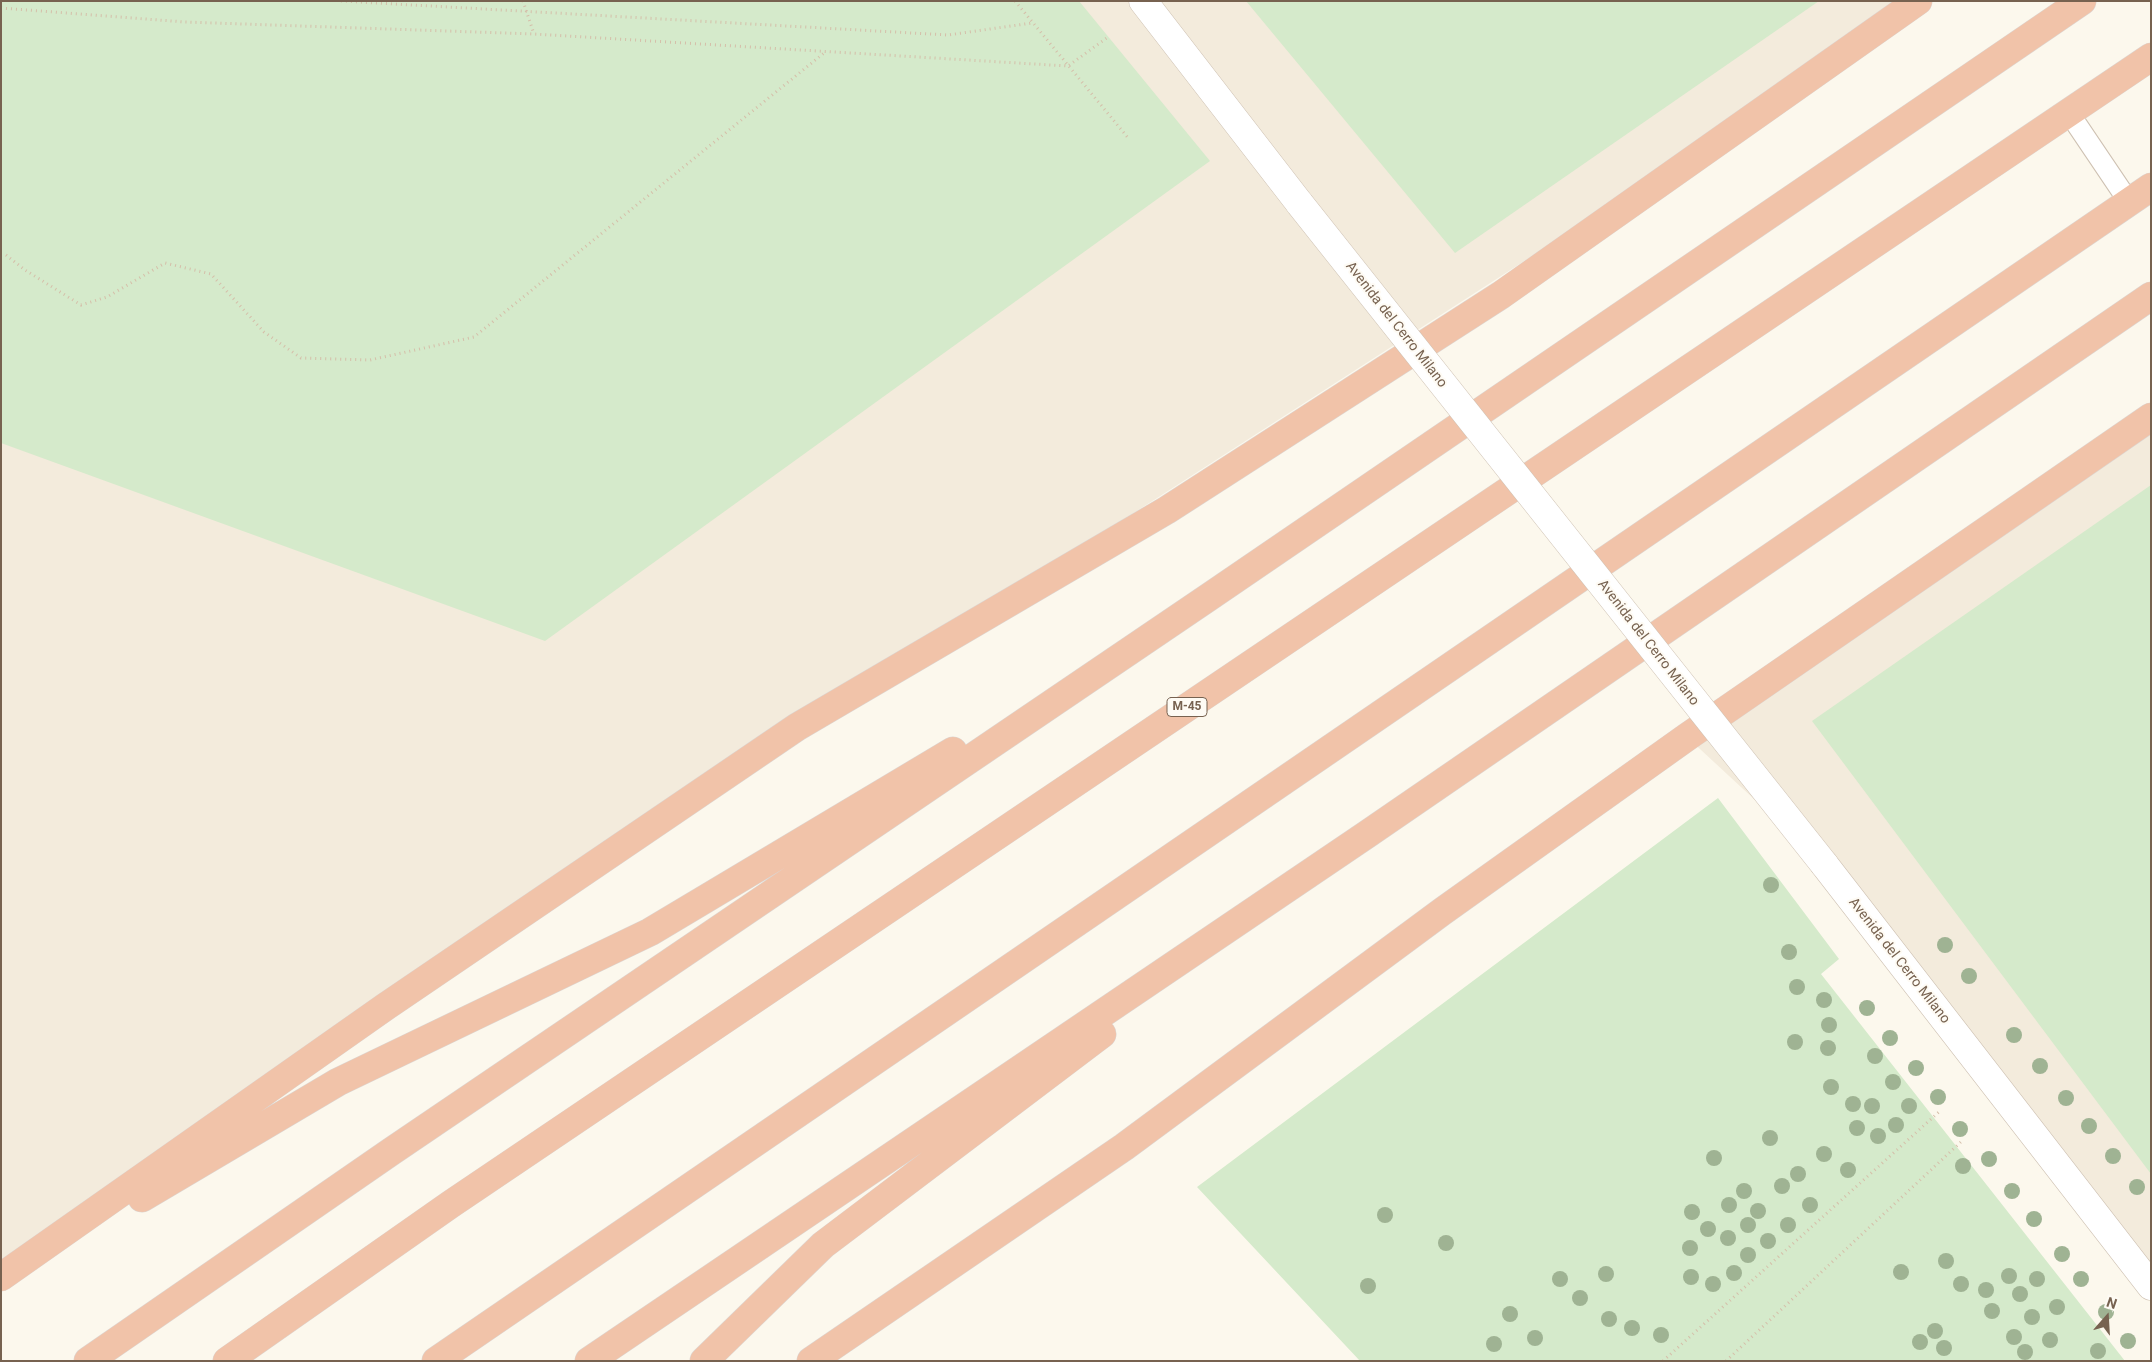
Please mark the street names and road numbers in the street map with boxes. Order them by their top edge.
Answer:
street label: Avenida del Cerro Milano [1342,259,1450,391]
street label: Avenida del Cerro Milano [1594,577,1702,709]
road number: M-45 [1167,698,1207,716]
street label: Avenida del Cerro Milano [1845,895,1953,1027]

